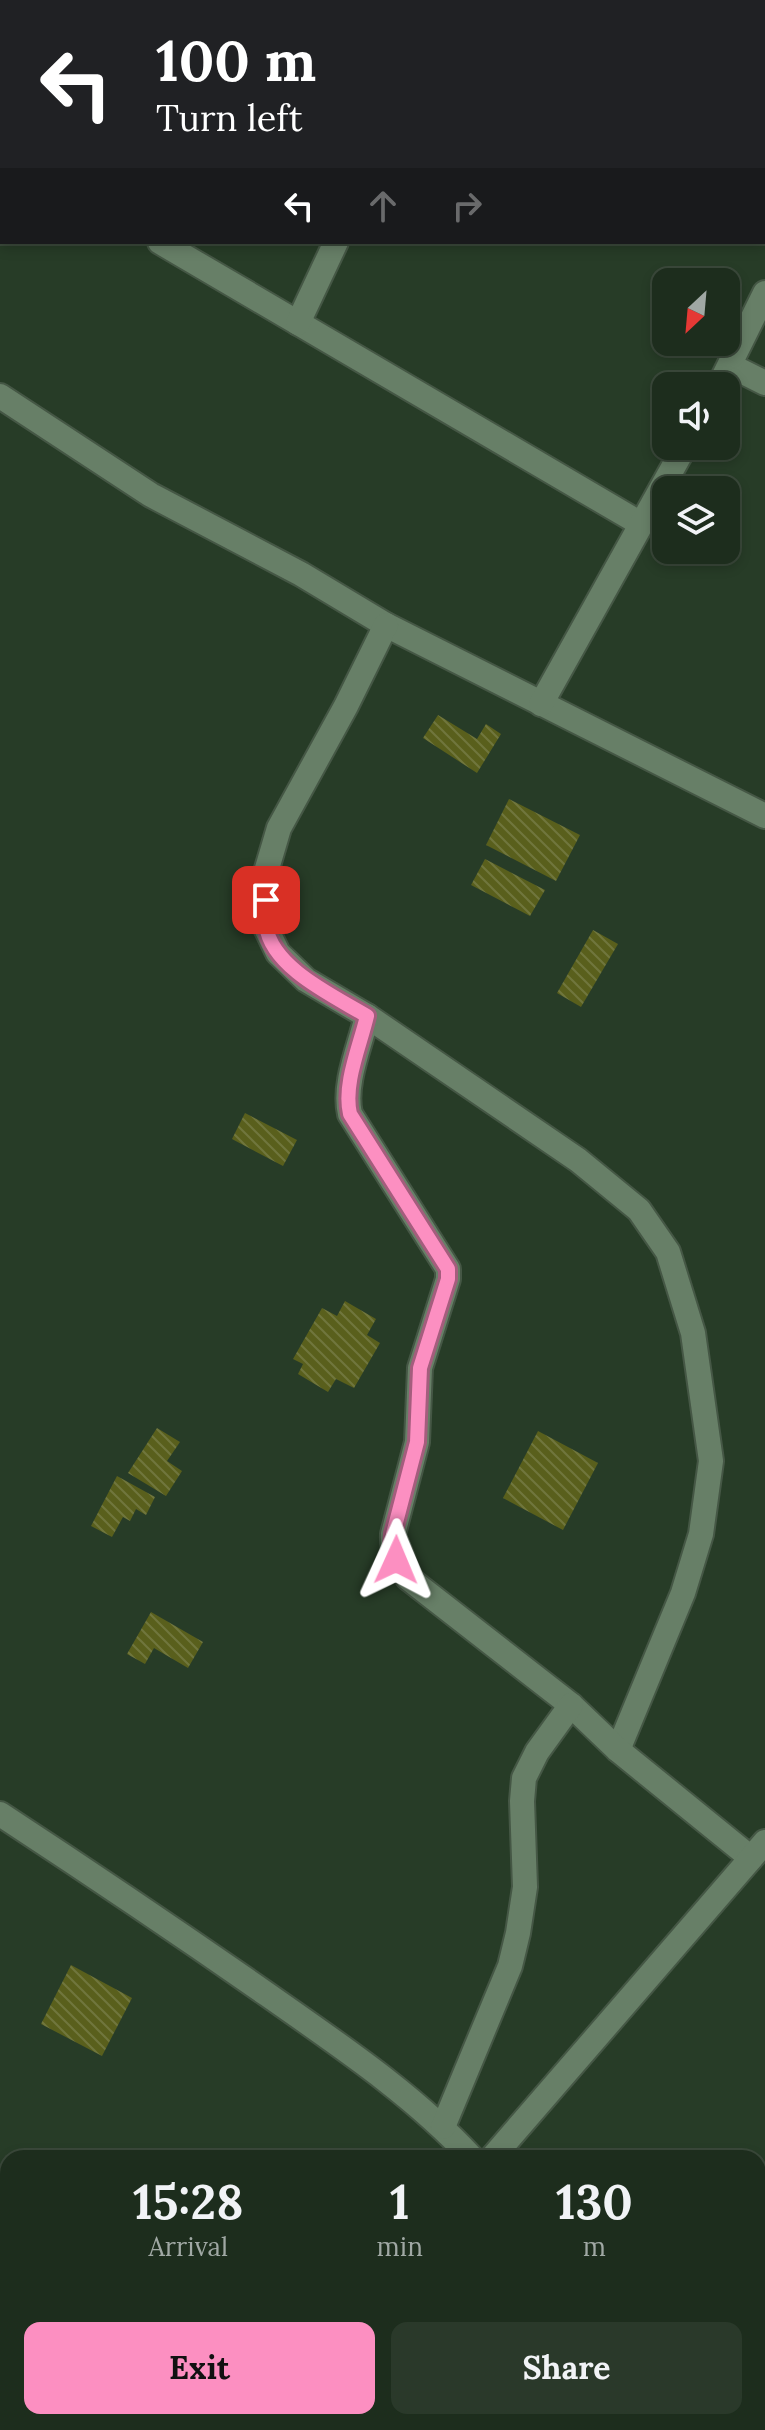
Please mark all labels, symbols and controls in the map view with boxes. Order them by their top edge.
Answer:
text: 100 m [156,25,316,96]
icon: left [24,32,128,136]
text: Turn left [156,95,303,141]
icon: left [277,184,321,228]
icon: ahead [361,184,405,228]
icon: right [445,184,489,228]
north arrow [652,268,740,356]
map controls [652,268,740,564]
button: sound [652,372,740,460]
button: layers [652,476,740,564]
pin [232,866,300,934]
icon: arrive [244,878,288,922]
position arrow [354,1518,438,1602]
text: 15:28 [133,2171,244,2232]
text: 1 [390,2171,410,2232]
text: 130 [556,2171,633,2232]
text: Arrival [149,2230,228,2263]
text: min [377,2230,423,2263]
text: m [583,2230,606,2263]
button: Exit [24,2322,375,2414]
button: Share [391,2322,742,2414]

